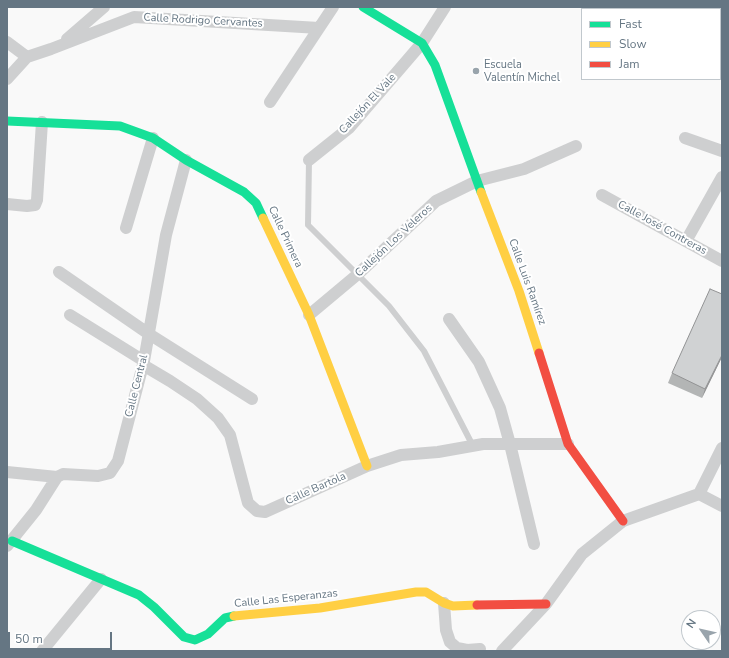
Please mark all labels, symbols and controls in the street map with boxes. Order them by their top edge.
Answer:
legend [581,8,721,80]
street label: Calle Rodrigo Cervantes [143,11,263,31]
text: Fast [619,16,642,32]
text: Slow [619,36,647,52]
text: Jam [619,56,640,72]
place label: Escuela Valentín Michel [484,58,560,84]
marker: Escuela Valentín Michel [471,66,481,76]
street label: Callejón El Vale [337,71,399,137]
street label: Calle José Contreras [615,198,709,258]
street label: Callejón Los Veleros [353,202,435,280]
street label: Calle Primera [265,204,305,270]
street label: Calle Luis Ramírez [505,237,549,327]
street label: Calle Central [123,353,151,419]
street label: Calle Bartola [284,470,348,508]
street label: Calle Las Esperanzas [234,587,338,611]
north arrow [681,610,721,650]
text: N [683,616,700,631]
scale bar [10,624,114,650]
text: 50 m [15,631,43,647]

